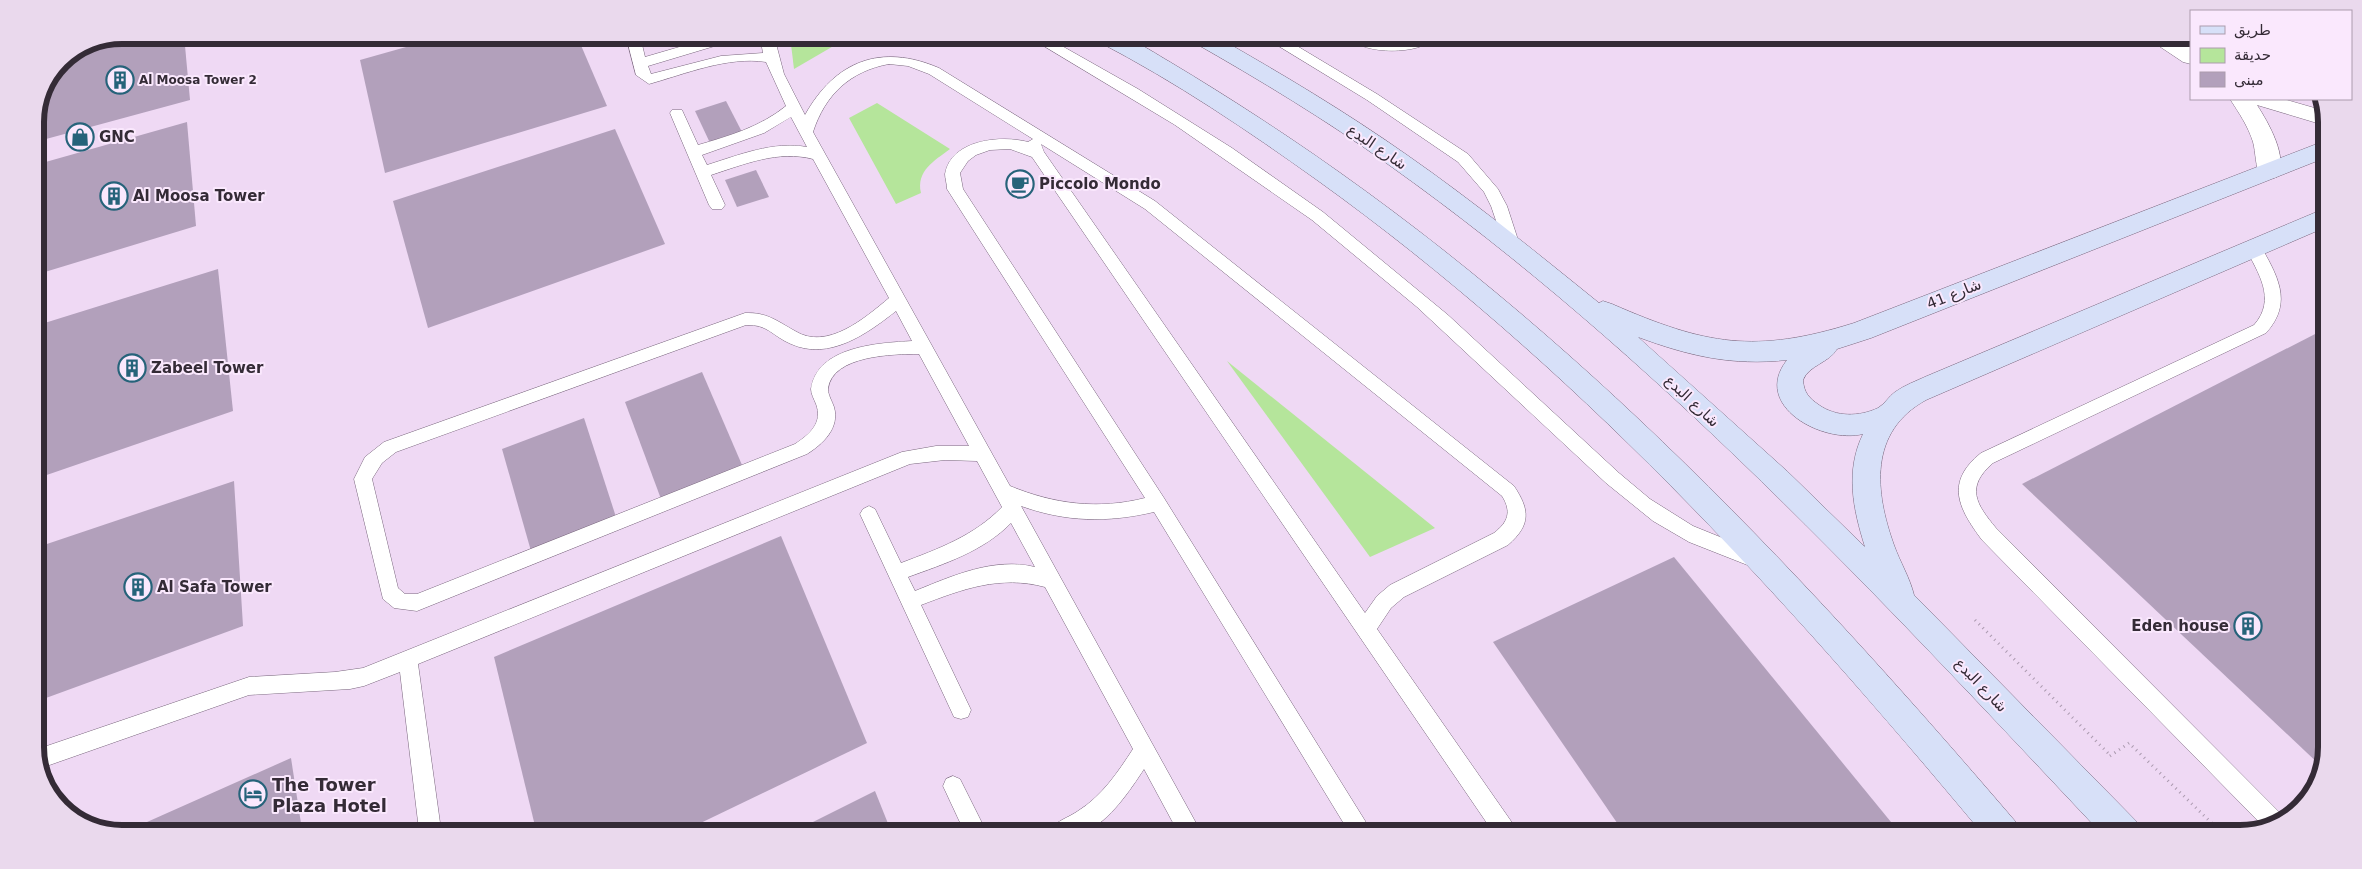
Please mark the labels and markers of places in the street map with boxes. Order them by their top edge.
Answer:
building icon: Al Moosa Tower 2 [105,65,135,95]
place label: Al Moosa Tower 2 [139,73,257,87]
shop icon: GNC [65,122,95,152]
place label: GNC [99,128,135,146]
cafe icon: Piccolo Mondo [1005,169,1035,199]
place label: Piccolo Mondo [1039,175,1161,193]
building icon: Al Moosa Tower [99,181,129,211]
place label: Al Moosa Tower [133,187,265,205]
building icon: Zabeel Tower [117,353,147,383]
place label: Zabeel Tower [151,359,264,377]
building icon: Al Safa Tower [123,572,153,602]
place label: Al Safa Tower [157,578,272,596]
building icon: Eden house [2233,611,2263,641]
place label: Eden house [2131,617,2229,635]
place label: The Tower Plaza Hotel [272,774,387,816]
hotel icon: The Tower Plaza Hotel [238,779,268,809]

